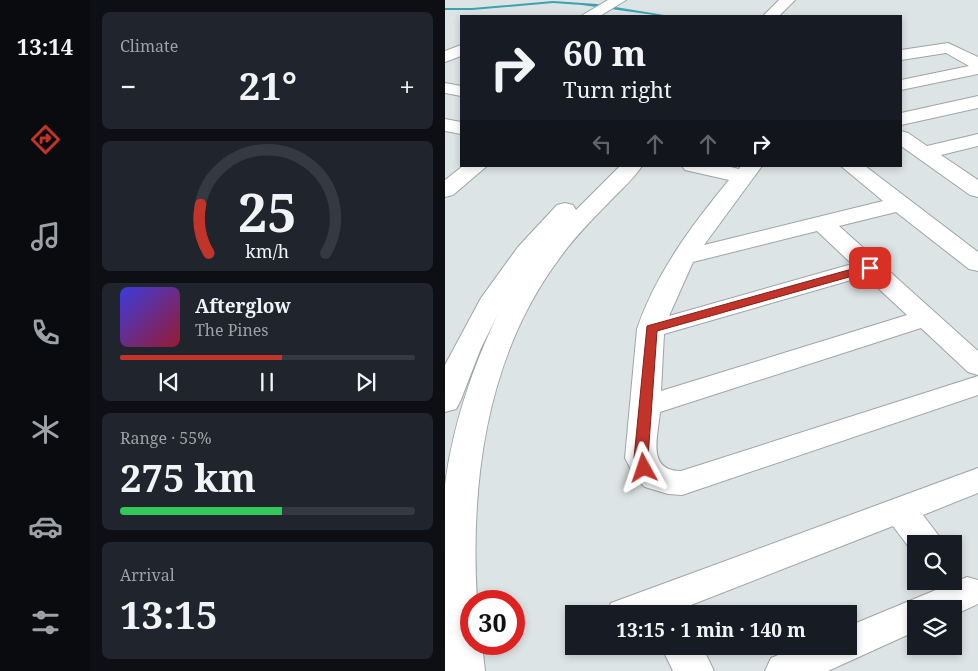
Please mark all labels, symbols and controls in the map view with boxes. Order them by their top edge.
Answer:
text: 60 m [563,29,646,76]
text: 13:14 [17,31,73,61]
text: Climate [120,35,178,57]
icon: right [480,35,545,100]
text: 21° [239,59,297,111]
text: − [120,67,136,105]
text: + [399,67,415,105]
text: Turn right [563,74,672,104]
icon: directions [28,122,63,157]
icon: left [588,130,616,158]
icon: ahead [641,130,669,158]
icon: ahead [694,130,722,158]
icon: right [747,130,775,158]
text: 25 [238,176,297,247]
icon: music [28,219,63,254]
text: km/h [246,239,289,263]
pin [849,247,891,289]
icon: arrive [856,254,884,282]
text: Afterglow [195,293,291,319]
icon: phone [28,315,63,350]
text: The Pines [195,319,269,341]
icon: previous [155,368,183,396]
icon: pause [253,368,281,396]
icon: next [352,368,380,396]
icon: climate [28,412,63,447]
text: Range · 55% [120,427,212,449]
position arrow [617,441,669,493]
text: 275 km [120,451,256,503]
icon: car [28,509,63,544]
map controls [907,535,962,655]
button: search [907,535,962,590]
text: Arrival [120,564,175,586]
text: 13:15 [120,588,217,640]
speed limit sign: 30 [460,590,525,655]
button: layers [907,600,962,655]
icon: filters [28,605,63,640]
text: 13:15 · 1 min · 140 m [616,617,806,643]

